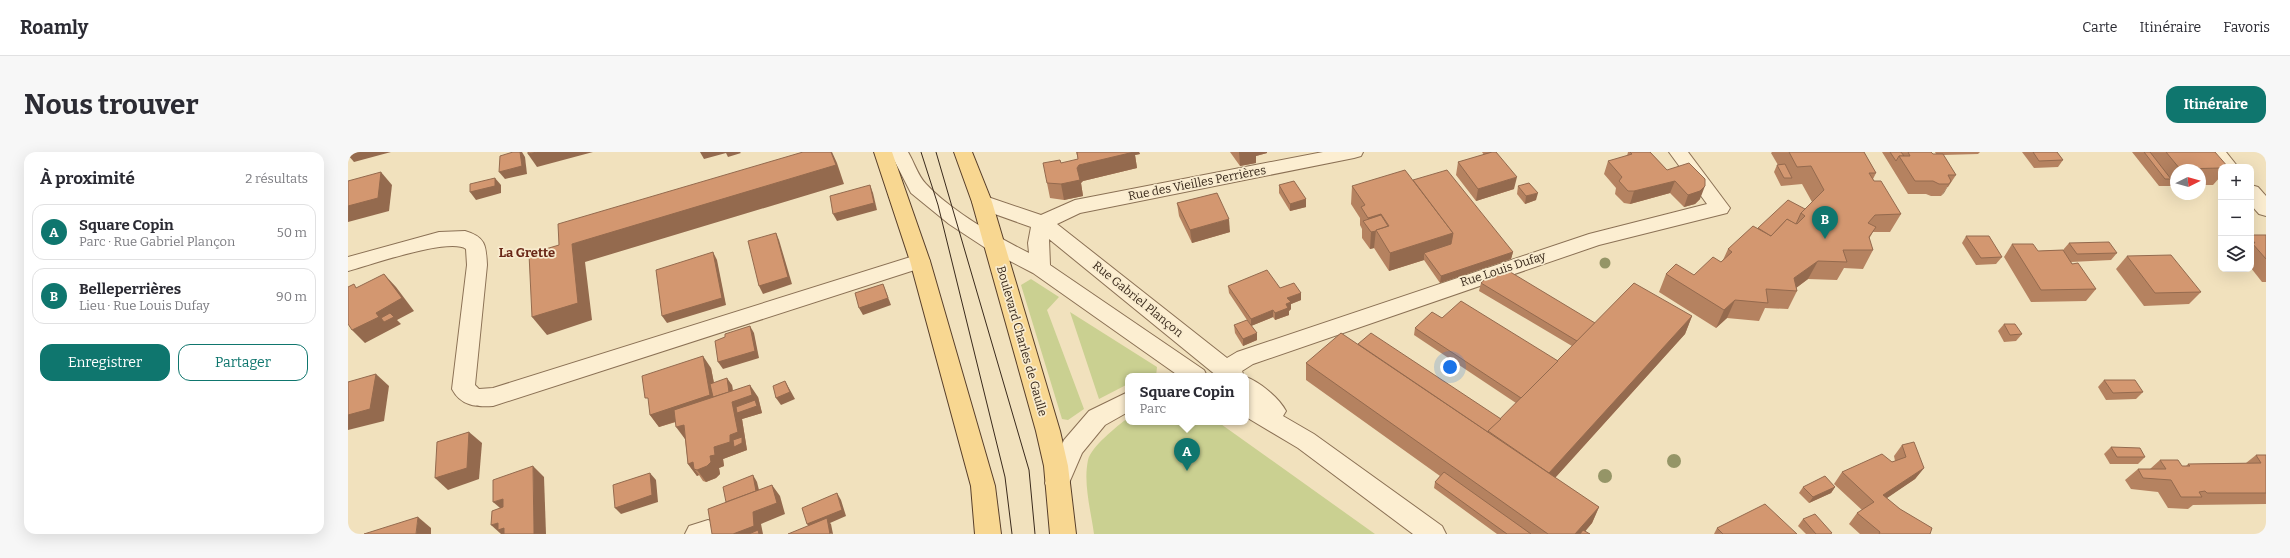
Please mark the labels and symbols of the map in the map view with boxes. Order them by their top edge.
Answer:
street label: Rue des Vieilles Perrières [1127,163,1267,203]
north arrow [2170,164,2206,200]
pin: B [1812,206,1838,239]
district label: La Grette [499,245,555,260]
street label: Rue Louis Dufay [1458,248,1548,289]
street label: Rue Gabriel Plançon [1090,258,1186,340]
street label: Boulevard Charles de Gaulle [994,264,1050,418]
your location [1440,357,1460,377]
pin: A [1174,438,1200,471]

